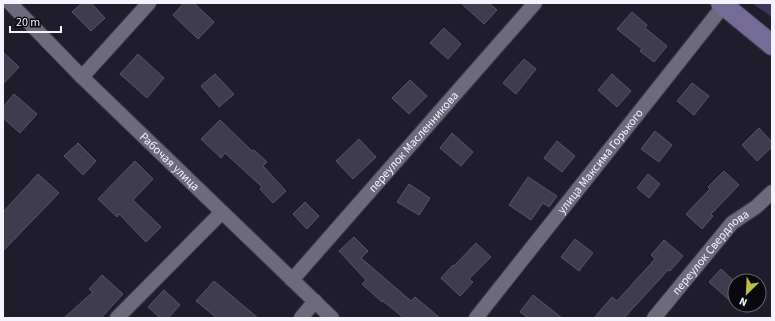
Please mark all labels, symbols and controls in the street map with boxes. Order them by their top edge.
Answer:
scale bar [10,8,61,34]
text: 20 m [16,14,40,31]
street label: переулок Масленникова [364,87,462,196]
street label: улица Максима Горького [553,105,647,217]
street label: Рабочая улица [136,128,204,195]
street label: переулок Свердлова [668,206,752,298]
north arrow [727,273,767,313]
text: N [737,293,750,310]

